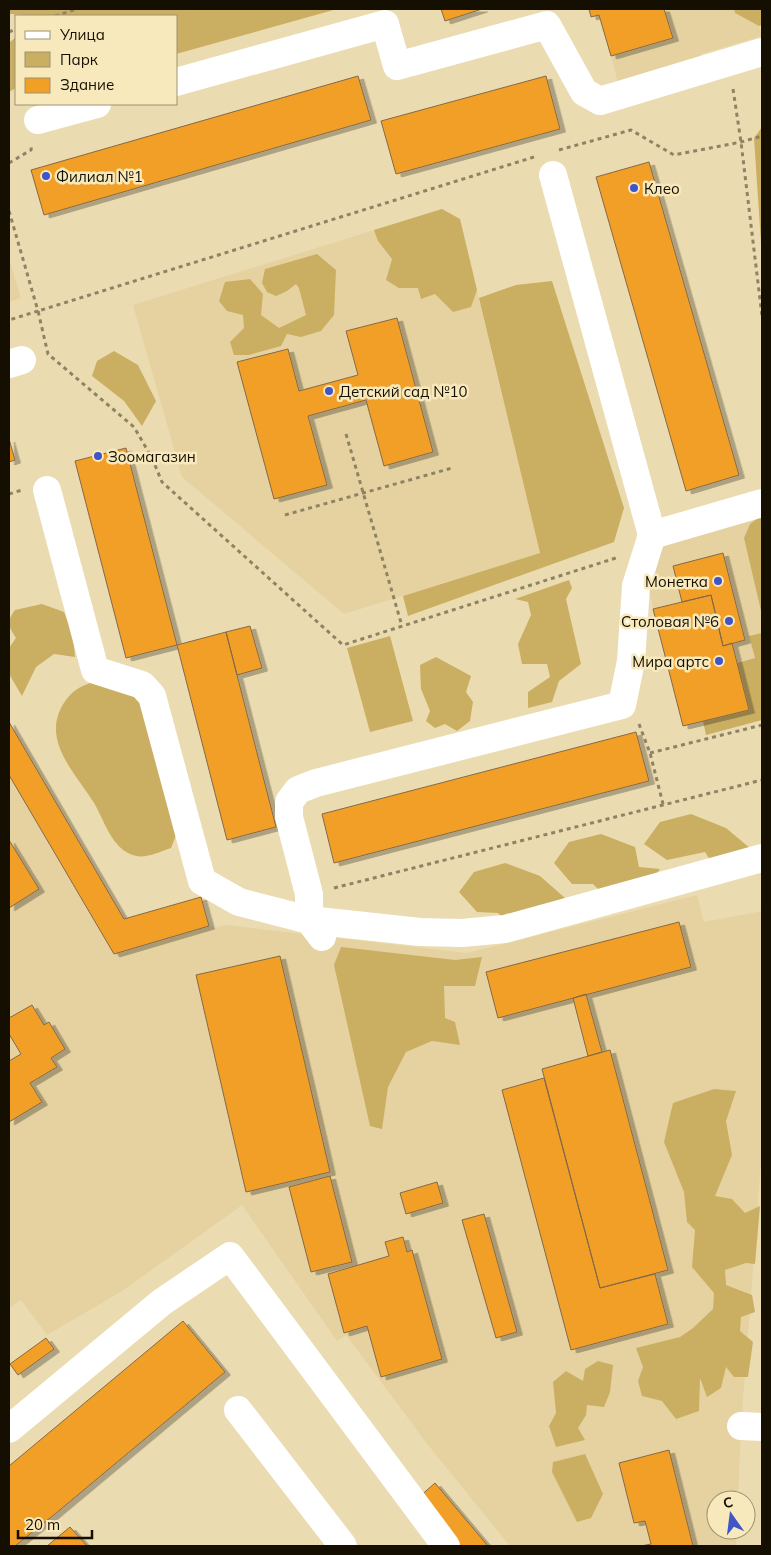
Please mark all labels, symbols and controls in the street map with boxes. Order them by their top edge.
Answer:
legend [15,15,178,105]
text: Улица [59,25,105,44]
text: Парк [60,50,99,69]
text: Здание [60,75,114,94]
place label: Филиал №1 [56,167,143,186]
marker: Филиал №1 [40,170,52,182]
place label: Клео [644,179,680,198]
marker: Клео [628,182,640,194]
place label: Детский сад №10 [339,382,468,401]
marker: Детский сад №10 [323,385,335,397]
place label: Зоомагазин [108,447,196,466]
marker: Зоомагазин [92,450,104,462]
place label: Монетка [645,572,708,591]
marker: Монетка [712,575,724,587]
place label: Столовая №6 [621,612,719,631]
marker: Столовая №6 [723,615,735,627]
place label: Мира артс [632,652,709,671]
marker: Мира артс [713,655,725,667]
north arrow [706,1490,756,1540]
text: С [721,1492,735,1512]
scale bar [18,1508,91,1540]
text: 20 m [25,1515,60,1534]

